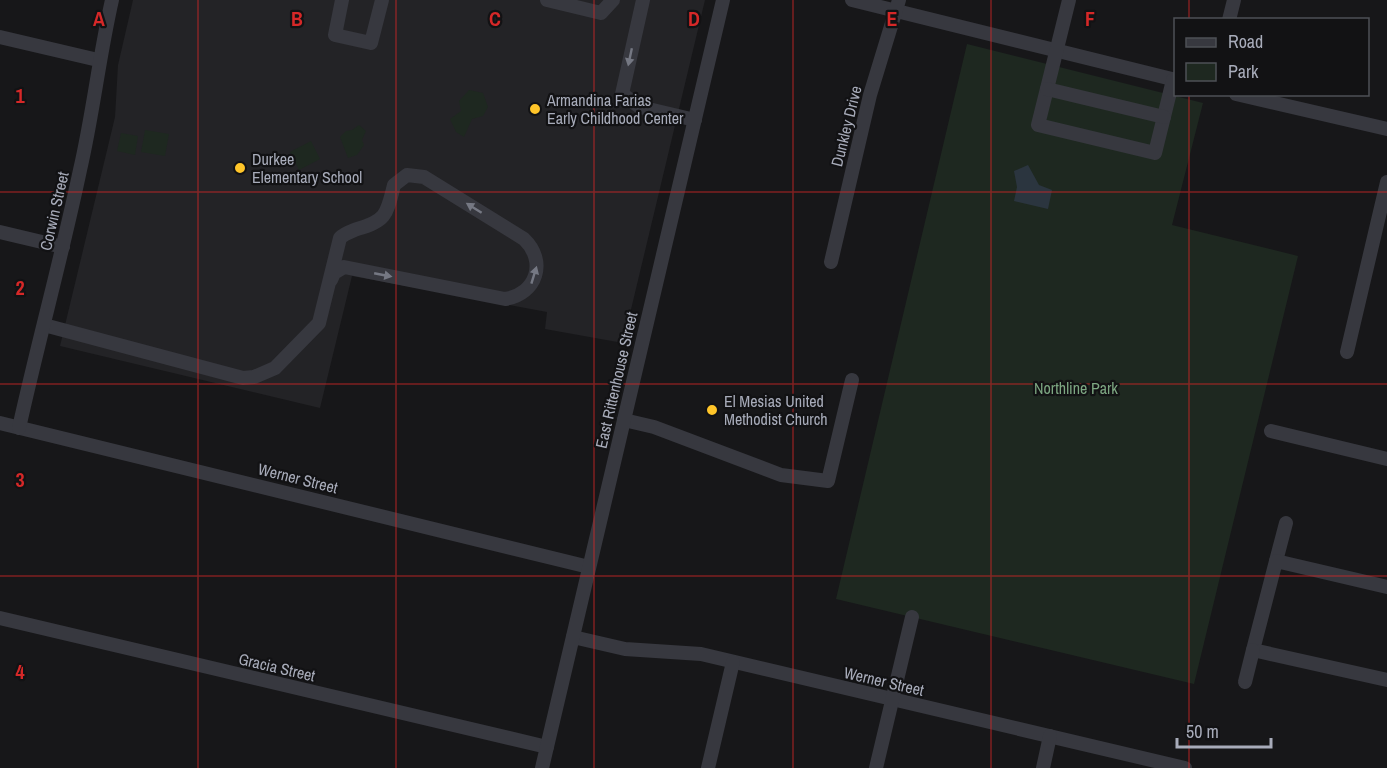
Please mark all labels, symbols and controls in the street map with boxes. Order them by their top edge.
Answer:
text: A [93,5,105,32]
text: B [291,5,303,32]
text: C [489,5,501,32]
text: D [688,5,700,32]
text: E [887,5,898,32]
text: F [1085,5,1095,32]
legend [1174,18,1369,96]
text: Road [1228,29,1263,54]
one-way arrow [625,48,635,66]
text: Park [1228,59,1259,84]
text: 1 [15,82,25,109]
street label: Dunkley Drive [825,83,867,169]
place label: Armandina Farias Early Childhood Center [546,89,684,129]
marker: Armandina Farias Early Childhood Center [528,102,542,116]
place label: Durkee Elementary School [252,148,362,188]
marker: Durkee Elementary School [233,161,247,175]
street label: Corwin Street [34,169,74,253]
one-way arrow [466,203,482,214]
one-way arrow [530,266,539,284]
one-way arrow [373,271,392,280]
text: 2 [15,274,25,301]
street label: East Rittenhouse Street [590,309,642,450]
park label: Northline Park [1034,377,1118,399]
place label: El Mesias United Methodist Church [724,390,828,430]
marker: El Mesias United Methodist Church [705,403,719,417]
street label: Werner Street [256,457,341,499]
text: 3 [15,466,25,493]
street label: Gracia Street [237,648,318,687]
text: 4 [15,658,25,685]
street label: Werner Street [842,661,926,701]
scale bar [1177,711,1272,749]
text: 50 m [1186,719,1219,744]

